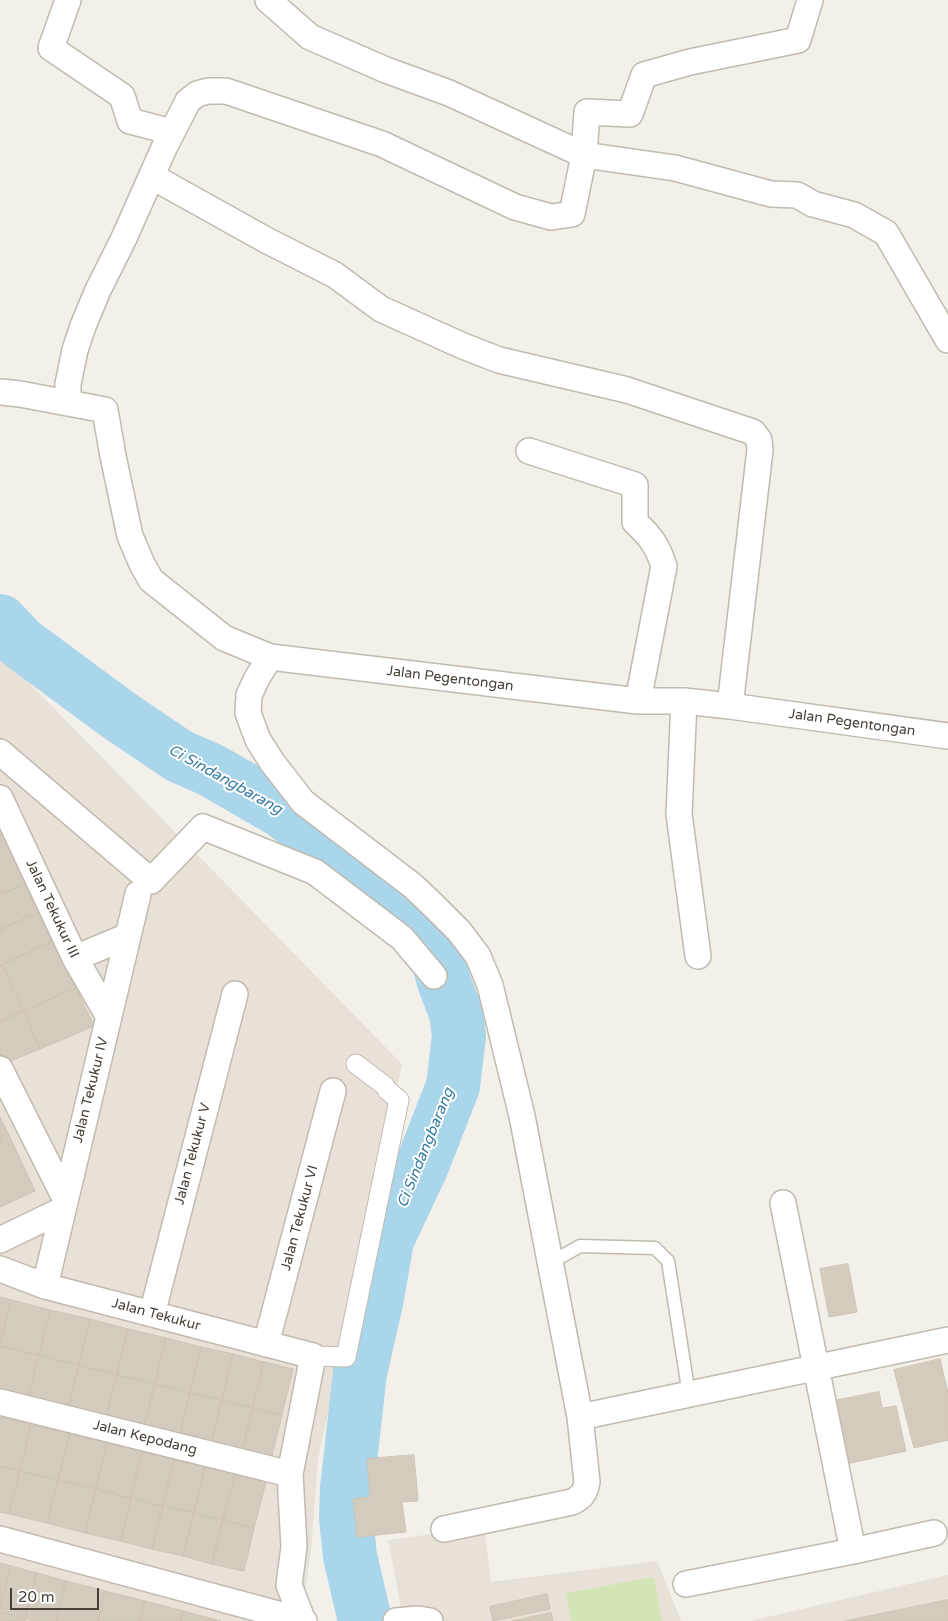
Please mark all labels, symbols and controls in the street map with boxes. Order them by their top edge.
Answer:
street label: Jalan Pegentongan [386,663,514,695]
street label: Jalan Pegentongan [788,706,916,740]
water label: Ci Sindangbarang [165,741,285,819]
street label: Jalan Tekukur III [22,857,82,961]
street label: Jalan Tekukur IV [70,1035,112,1145]
water label: Ci Sindangbarang [394,1086,458,1210]
street label: Jalan Tekukur V [171,1101,215,1207]
street label: Jalan Tekukur VI [278,1163,322,1273]
street label: Jalan Tekukur [110,1295,202,1335]
street label: Jalan Kepodang [91,1417,199,1459]
scale bar [12,1578,101,1610]
text: 20 m [18,1588,55,1606]

